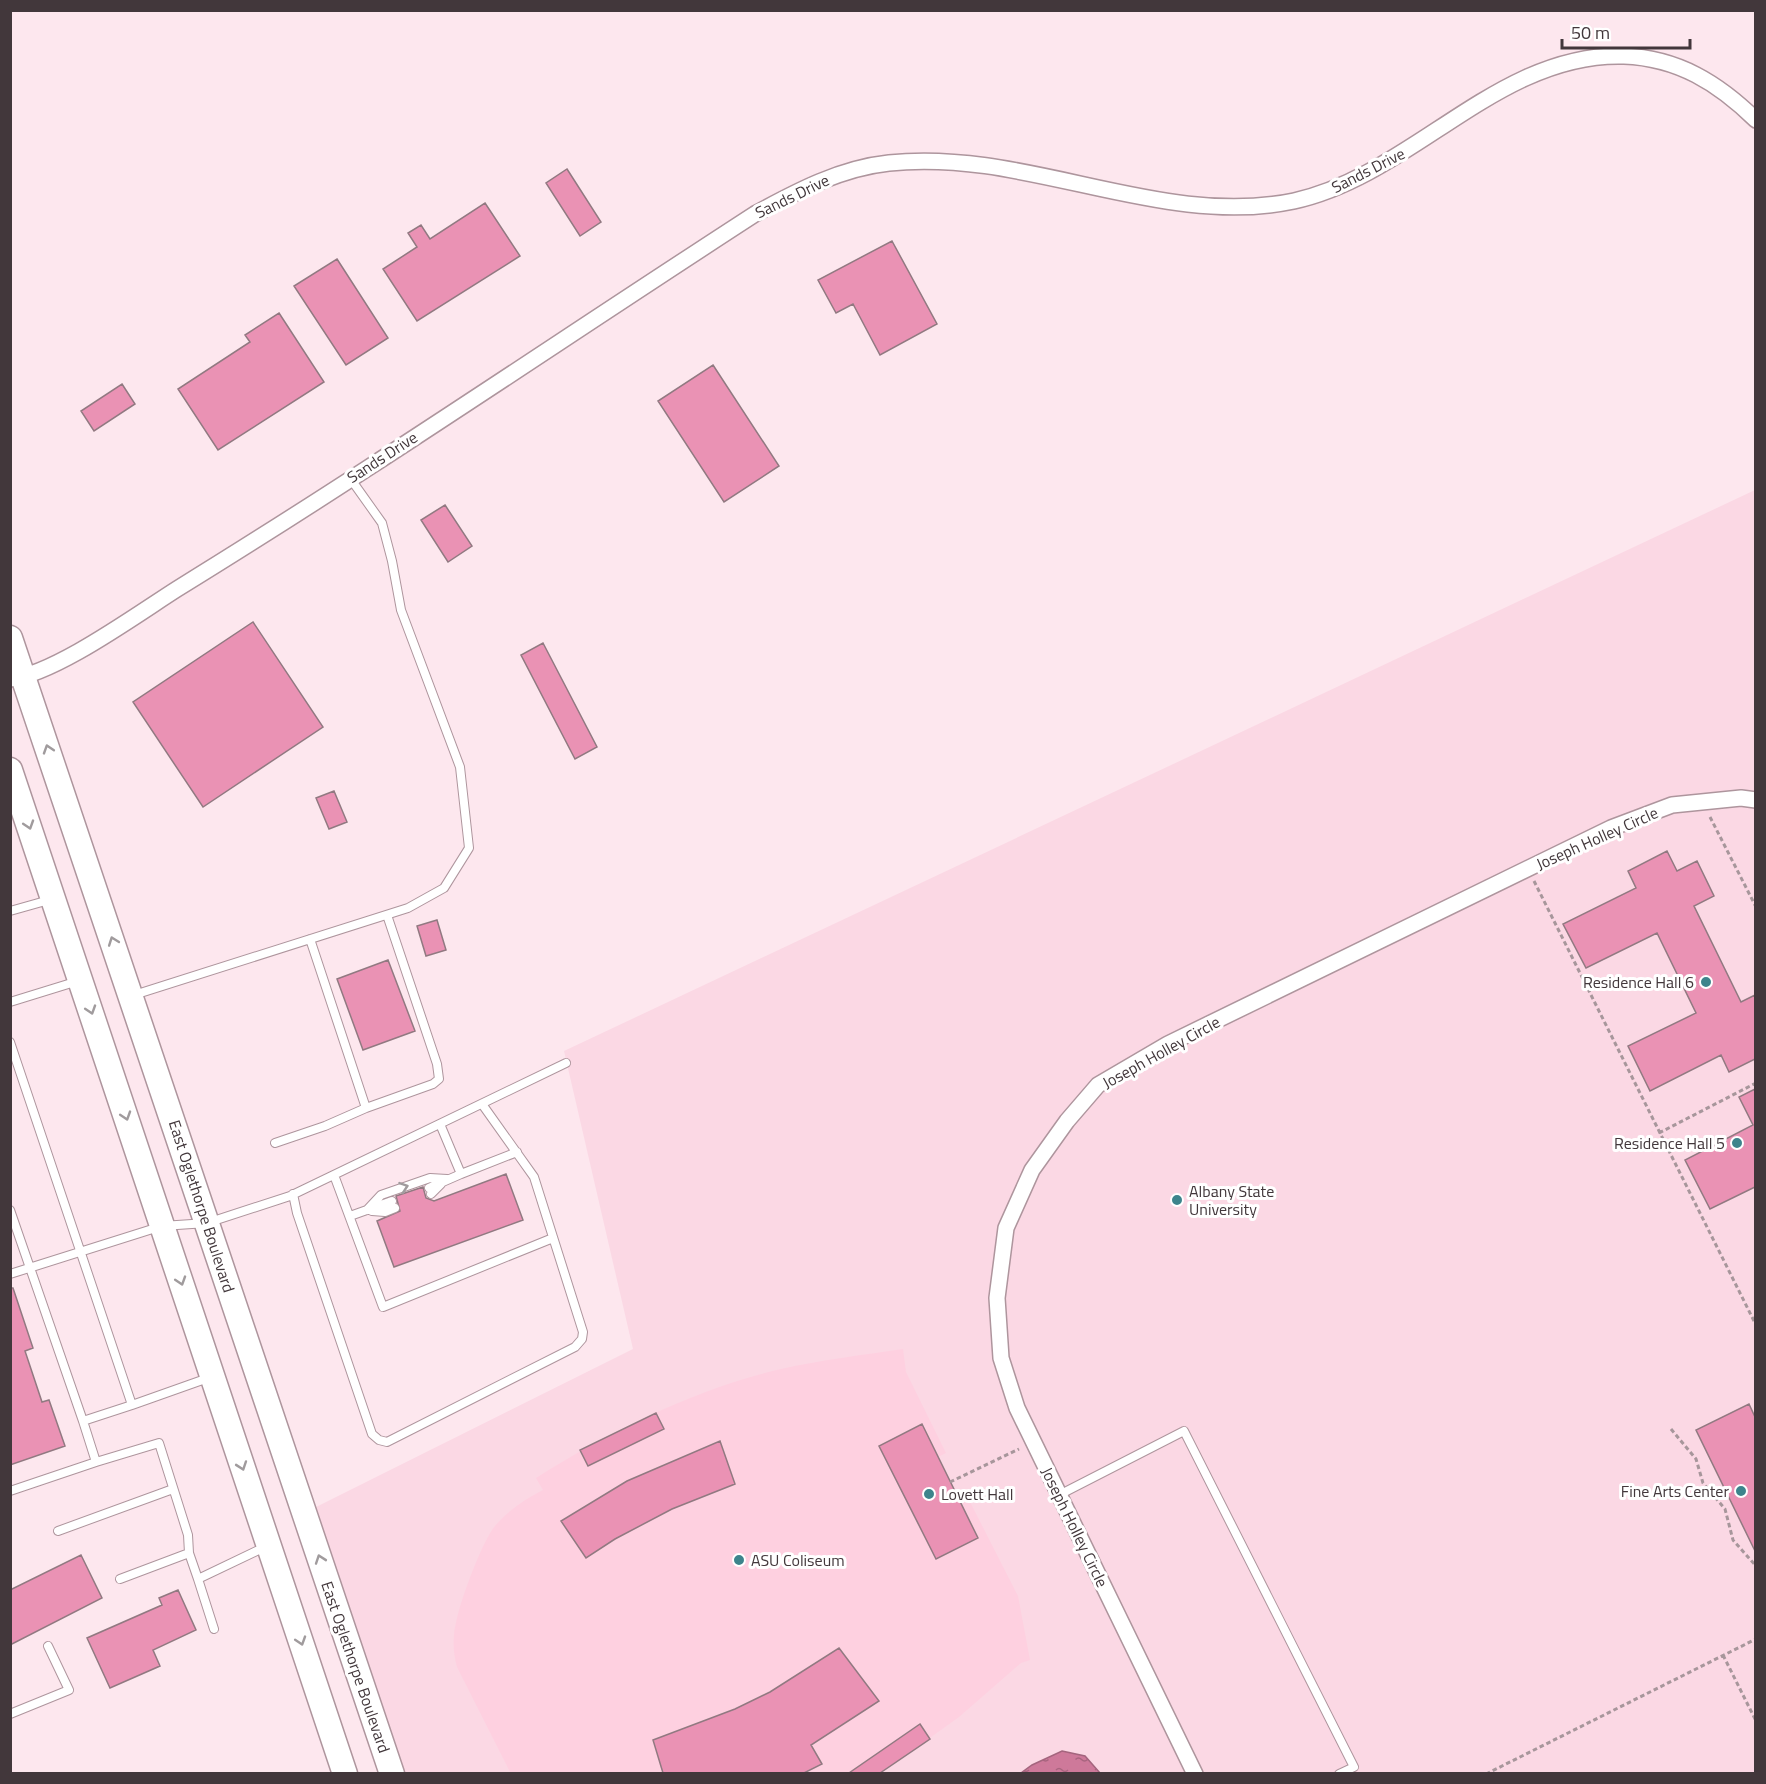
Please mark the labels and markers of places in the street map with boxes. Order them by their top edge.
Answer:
place label: Residence Hall 6 [1583,970,1694,994]
marker: Residence Hall 6 [1699,975,1713,989]
place label: Residence Hall 5 [1614,1131,1725,1155]
marker: Residence Hall 5 [1730,1136,1744,1150]
place label: Albany State University [1189,1179,1274,1221]
marker: Albany State University [1170,1193,1184,1207]
place label: Fine Arts Center [1621,1479,1729,1503]
place label: Lovett Hall [941,1482,1013,1506]
marker: Fine Arts Center [1734,1484,1748,1498]
marker: Lovett Hall [922,1487,936,1501]
place label: ASU Coliseum [751,1548,845,1572]
marker: ASU Coliseum [732,1553,746,1567]

